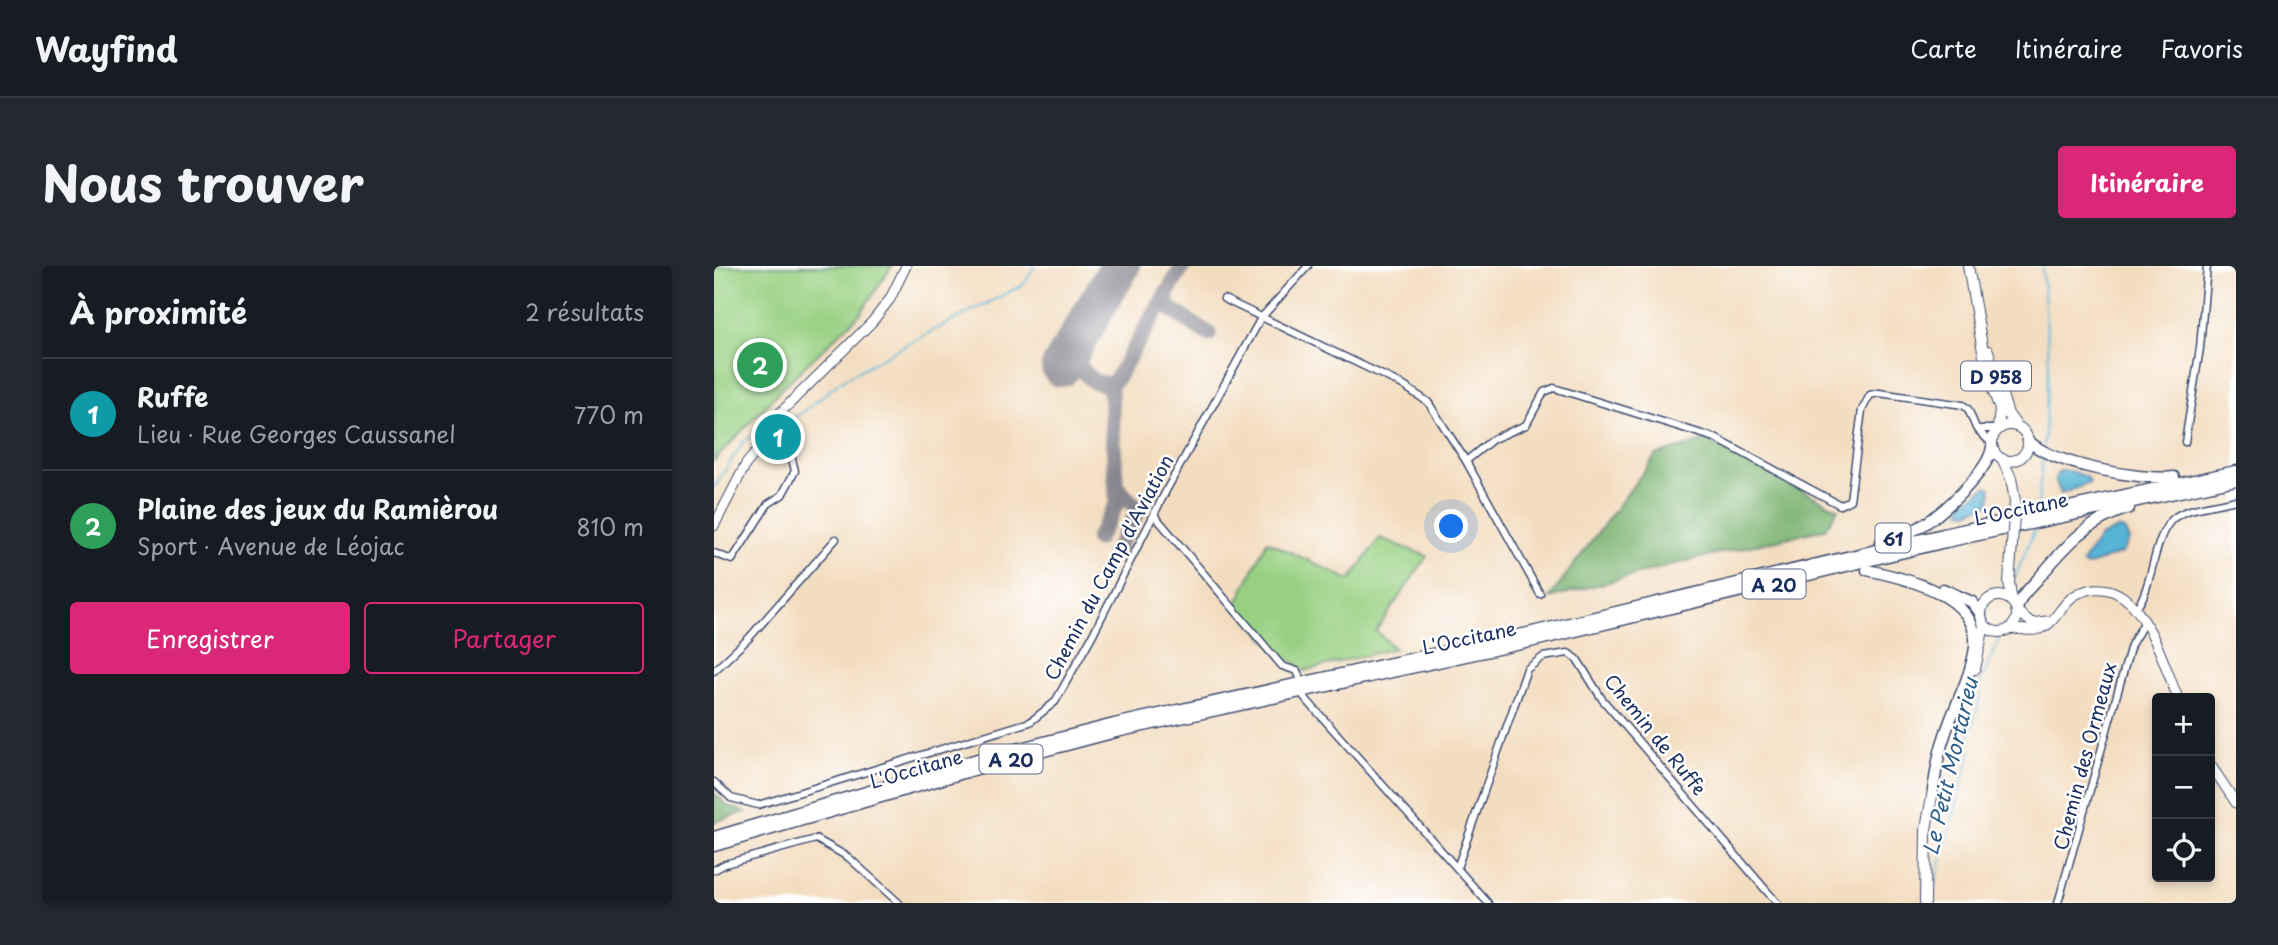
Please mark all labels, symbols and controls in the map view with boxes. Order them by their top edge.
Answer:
text: Wayfind [35,23,178,73]
text: Carte [1910,30,1977,66]
text: Itinéraire [2015,30,2123,66]
text: Favoris [2161,30,2243,66]
text: Nous trouver [42,145,364,219]
button: Itinéraire [2058,146,2236,218]
text: À proximité [70,289,247,334]
text: 2 résultats [525,294,644,329]
pin: 2 [737,339,783,391]
road number: D 958 [1961,362,2031,390]
text: Ruffe [137,377,208,416]
text: 1 [88,397,99,432]
text: 770 m [574,397,644,432]
pin: 1 [755,411,801,463]
text: Lieu · Rue Georges Caussanel [137,416,456,451]
street label: Chemin du Camp d'Aviation [1036,449,1180,685]
street label: L'Occitane [1971,484,2071,532]
text: Plaine des jeux du Ramièrou [137,489,498,528]
text: 2 [85,509,101,544]
text: 810 m [576,509,644,544]
your location [1434,509,1468,543]
road number: 61 [1876,524,1910,552]
text: Sport · Avenue de Léojac [137,528,404,563]
road number: A 20 [1742,570,1806,598]
button: Enregistrer [70,602,350,674]
button: Partager [364,602,644,674]
street label: L'Occitane [1419,613,1519,661]
street label: Chemin des Ormeaux [2045,659,2123,853]
street label: Chemin de Ruffe [1598,667,1714,801]
water label: Le Petit Mortarieu [1913,673,1985,858]
map controls [2152,693,2215,882]
button: + [2152,693,2215,756]
street label: L'Occitane [866,741,966,795]
road number: A 20 [980,744,1042,774]
button: − [2152,756,2215,819]
button: locate [2152,819,2215,882]

